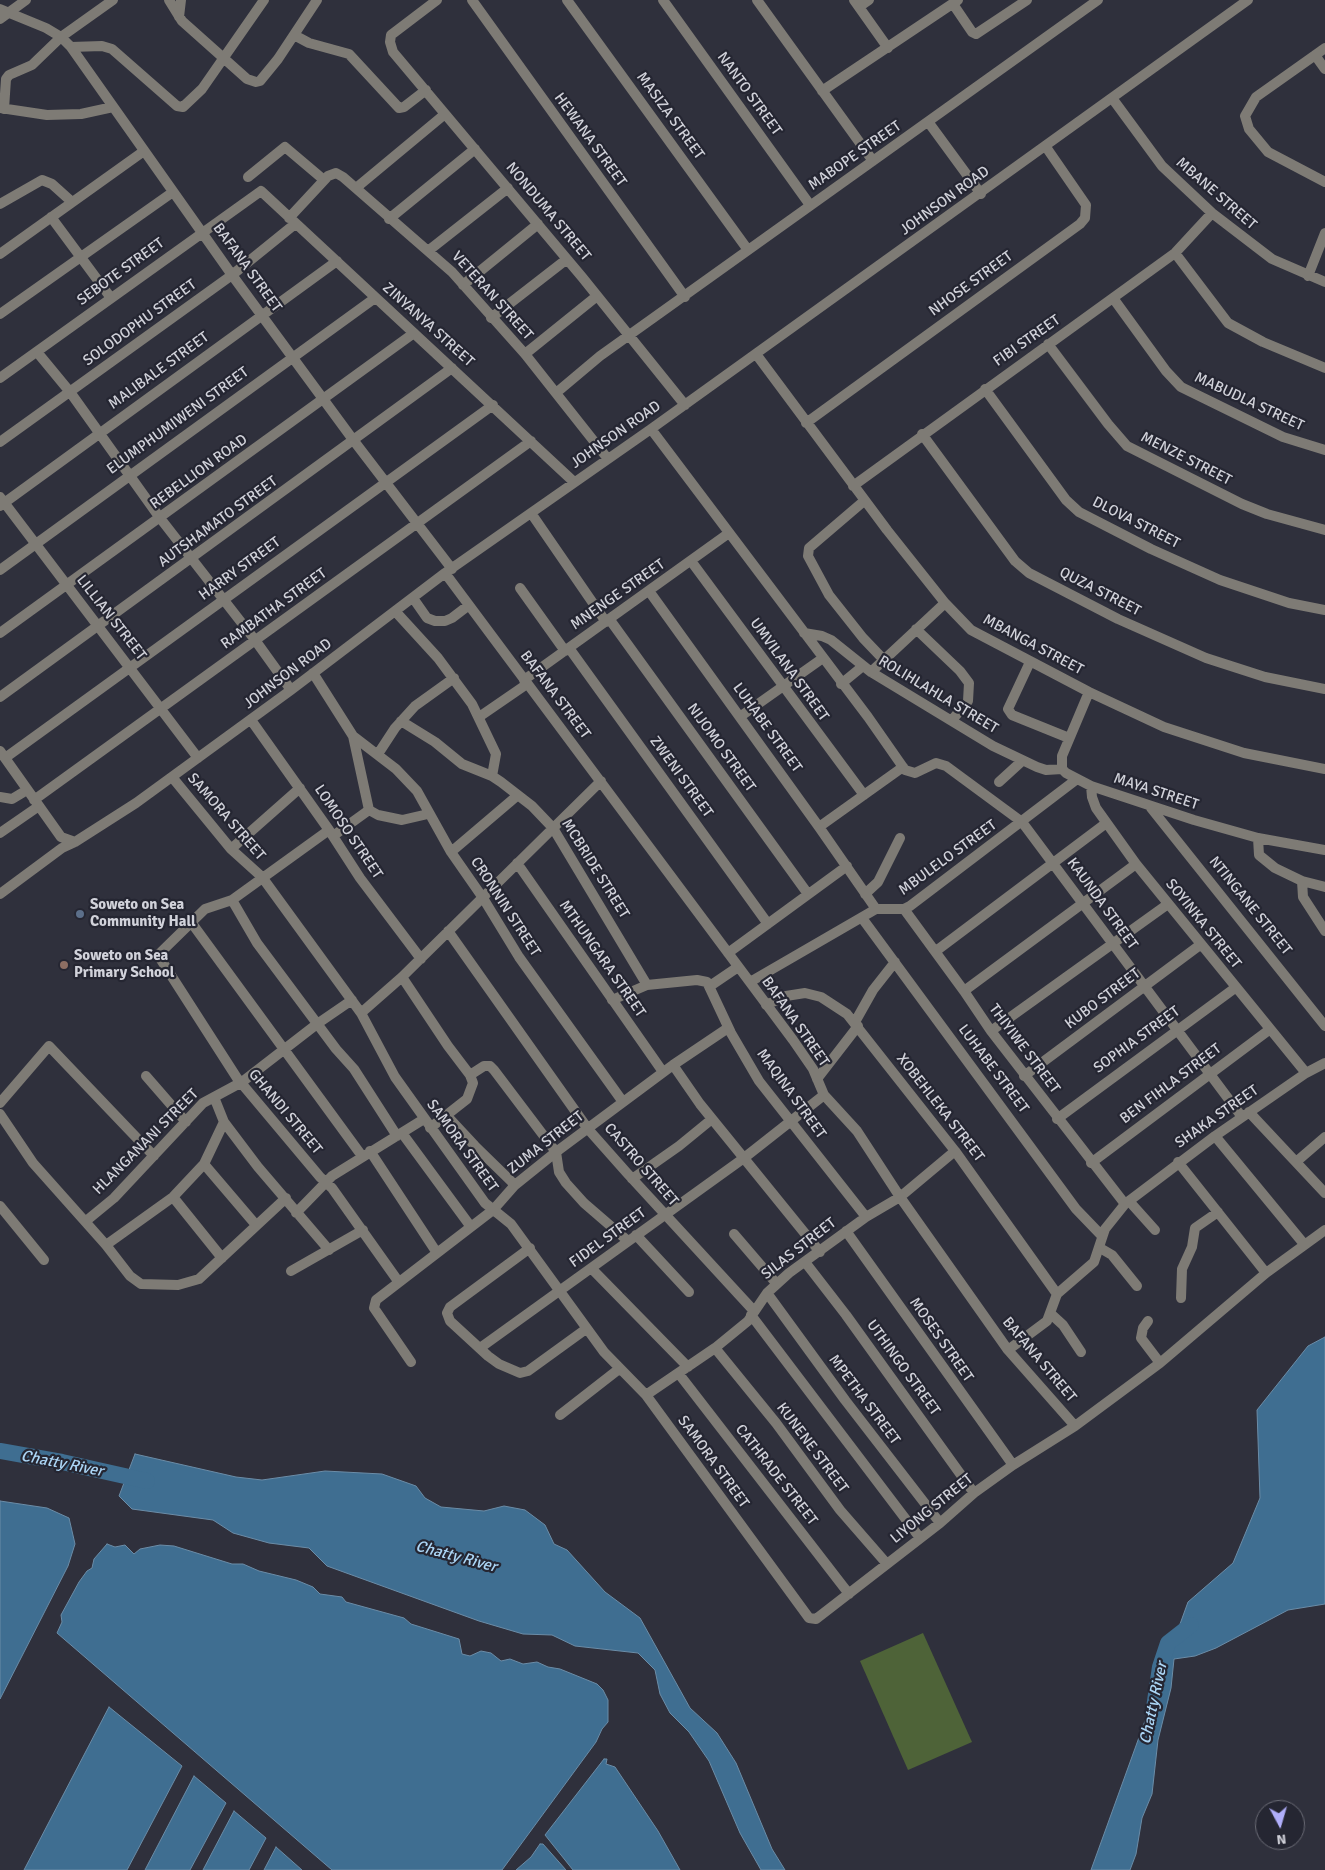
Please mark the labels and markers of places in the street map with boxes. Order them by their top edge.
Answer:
place label: Soweto on Sea Community Hall [90,896,196,931]
marker: Soweto on Sea Community Hall [74,908,86,920]
place label: Soweto on Sea Primary School [74,947,174,982]
marker: Soweto on Sea Primary School [58,959,70,971]

